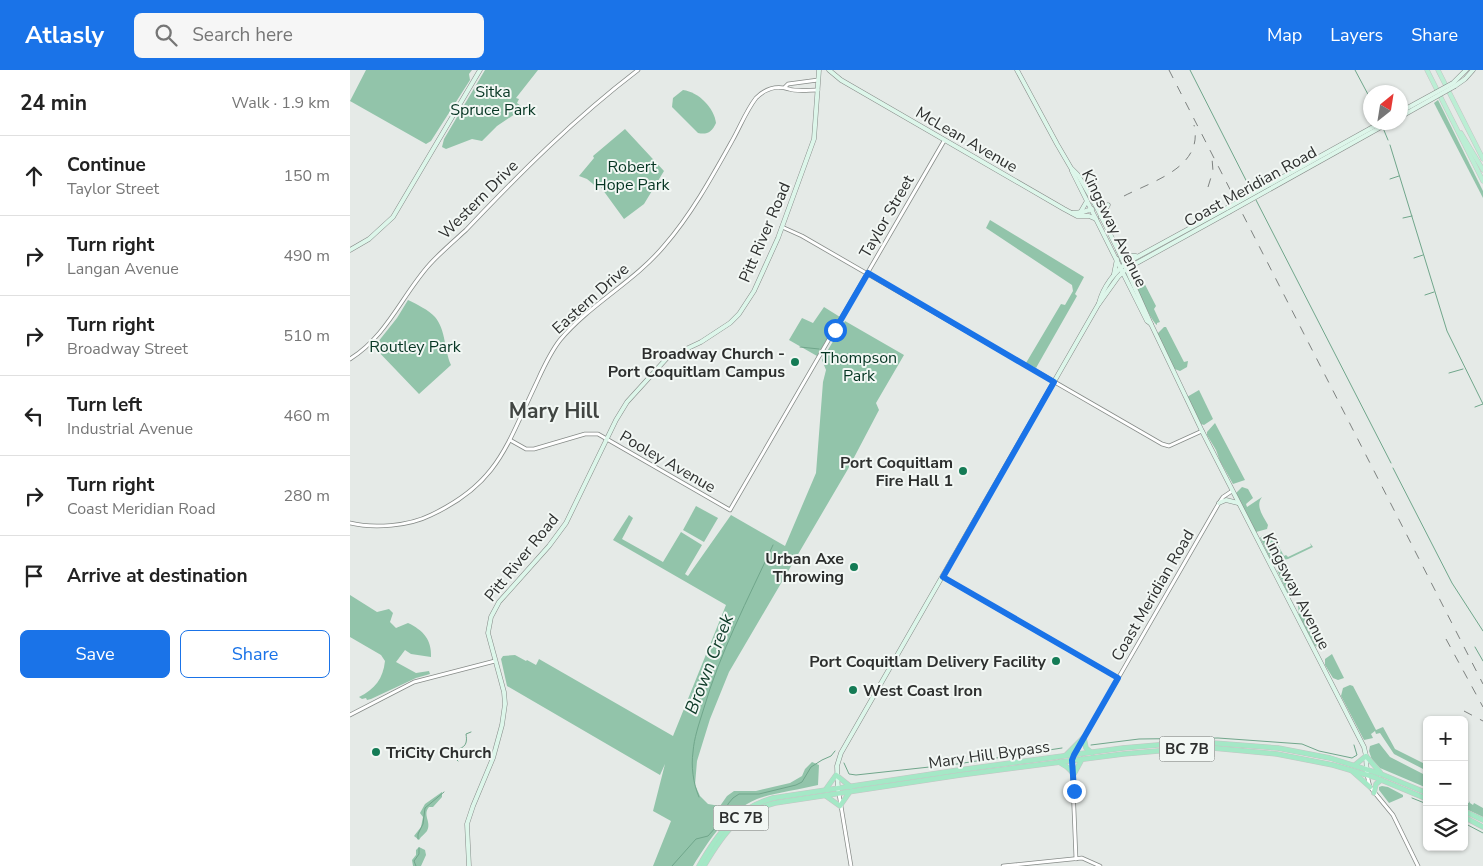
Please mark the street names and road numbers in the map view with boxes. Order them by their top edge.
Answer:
street label: McLean Avenue [911,102,1022,178]
street label: Coast Meridian Road [1180,141,1321,232]
street label: Western Drive [434,155,523,244]
street label: Kingsway Avenue [1076,166,1152,291]
street label: Taylor Street [854,171,920,262]
street label: Pitt River Road [734,179,796,286]
street label: Eastern Drive [548,258,634,339]
street label: Pooley Avenue [615,425,720,498]
street label: Pitt River Road [480,509,564,606]
street label: Coast Meridian Road [1106,526,1200,665]
street label: Kingsway Avenue [1257,529,1335,654]
street label: Mary Hill Bypass [927,736,1051,774]
road number: BC 7B [1160,736,1214,762]
road number: BC 7B [714,806,768,830]

